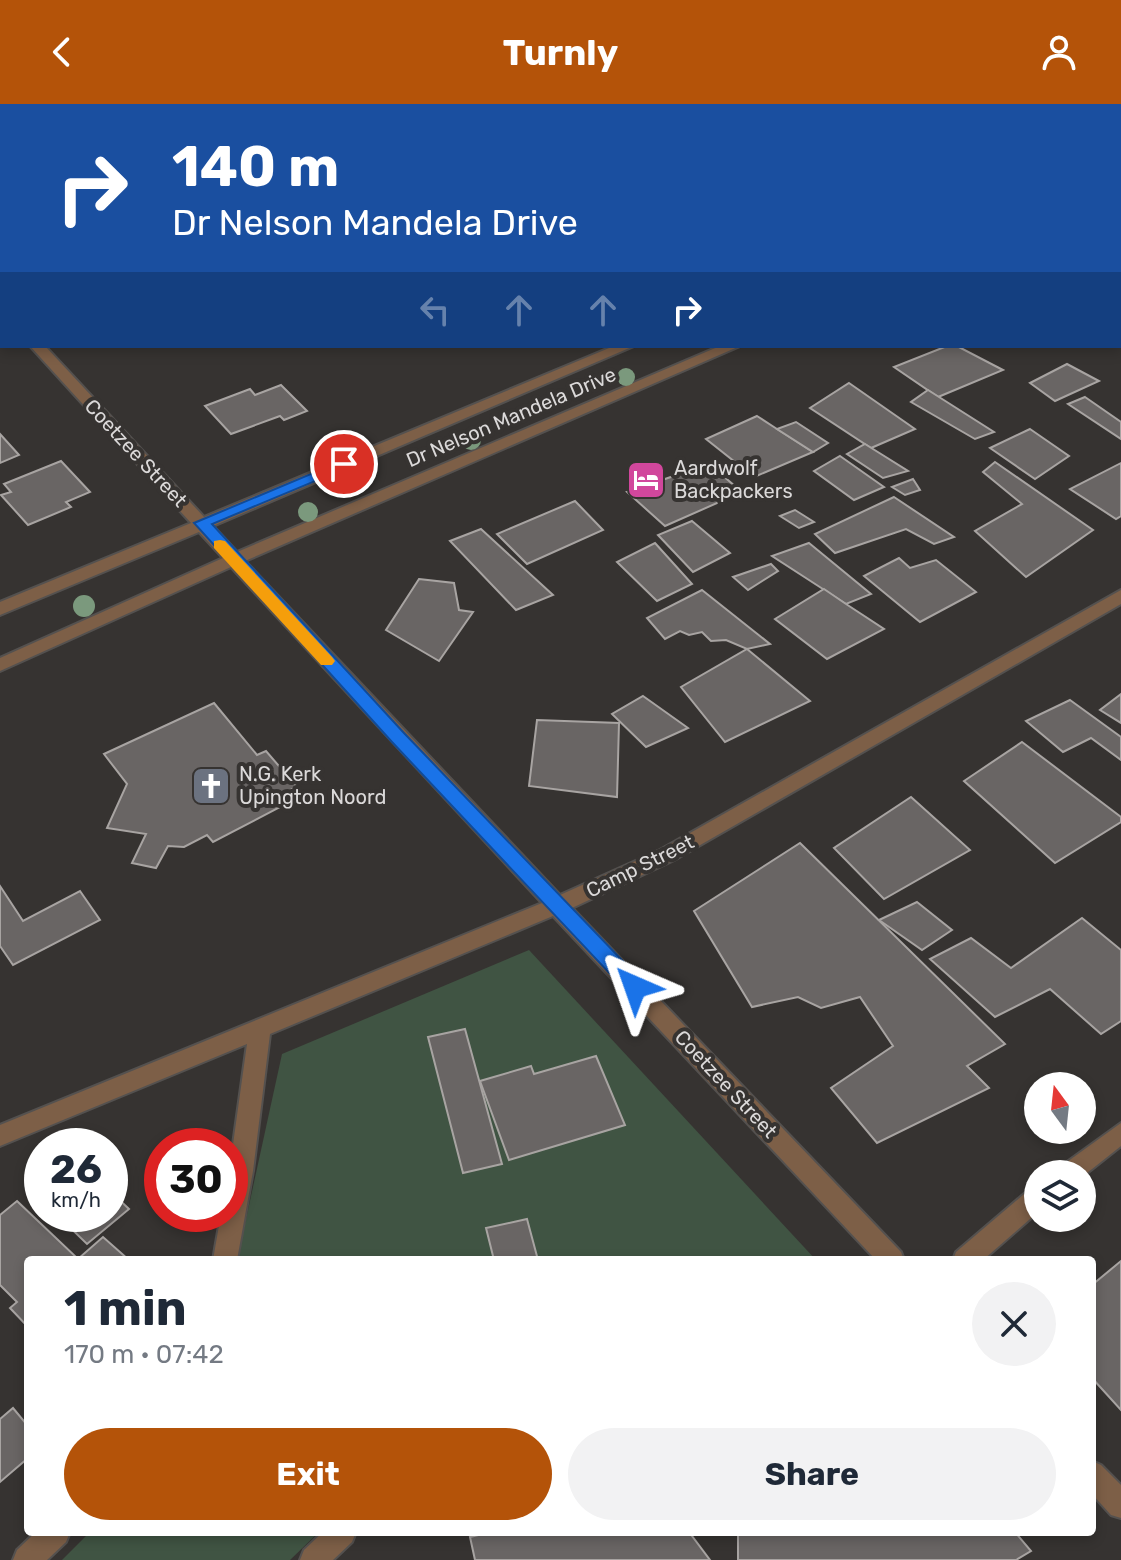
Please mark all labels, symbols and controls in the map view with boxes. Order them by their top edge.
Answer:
icon: back [40,30,84,74]
icon: person [1037,30,1081,74]
text: Turnly [503,31,618,74]
text: 140 m [172,134,339,200]
icon: right [40,136,144,240]
text: Dr Nelson Mandela Drive [172,201,578,244]
icon: left [413,288,457,332]
icon: ahead [497,288,541,332]
icon: ahead [581,288,625,332]
icon: right [665,288,709,332]
street label: Dr Nelson Mandela Drive [402,362,620,472]
street label: Coetzee Street [80,394,192,512]
pin [310,430,378,498]
icon: arrive [322,442,366,486]
place label: Aardwolf Backpackers [674,456,793,503]
hotel icon: Aardwolf Backpackers [625,459,667,501]
place label: N.G. Kerk Upington Noord [239,762,386,809]
church icon: N.G. Kerk Upington Noord [190,765,232,807]
street label: Camp Street [582,830,698,902]
position arrow [593,945,677,1029]
street label: Coetzee Street [670,1025,782,1143]
north arrow [1024,1072,1096,1144]
map controls [1024,1072,1096,1232]
speed limit sign: 30 [144,1128,248,1232]
text: 26 [50,1146,102,1193]
button: layers [1024,1160,1096,1232]
text: km/h [51,1188,101,1212]
text: 1 min [64,1280,187,1337]
button: close [972,1282,1056,1366]
text: 170 m · 07:42 [64,1339,224,1370]
button: Exit [64,1428,552,1520]
button: Share [568,1428,1056,1520]

